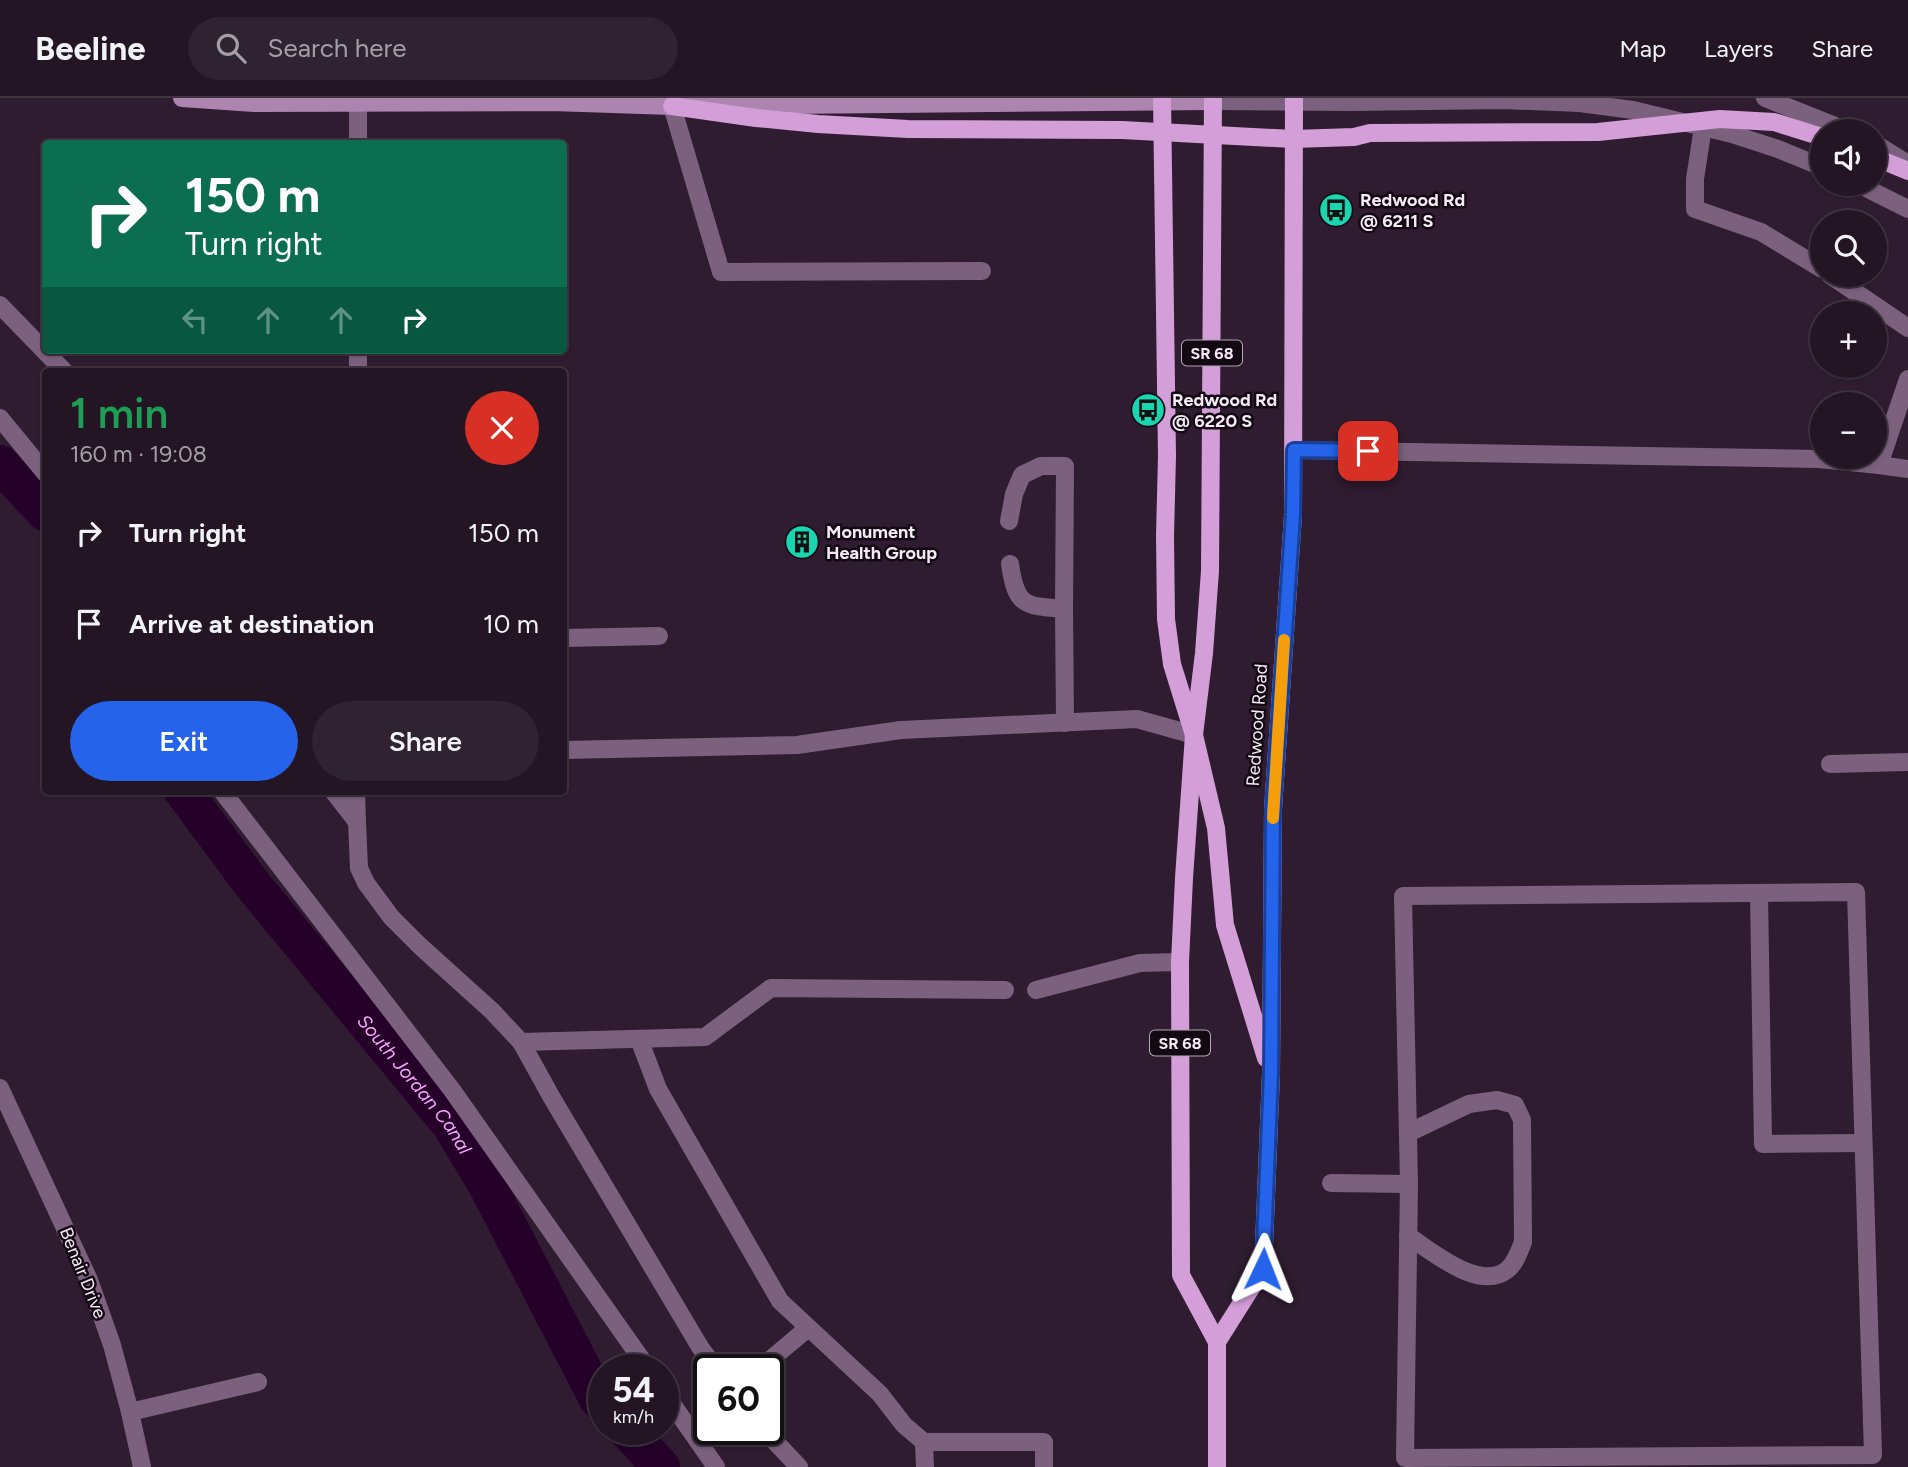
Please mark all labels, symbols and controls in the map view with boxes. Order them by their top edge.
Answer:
search box [188,17,678,80]
text: Beeline [35,29,146,68]
icon: search [212,29,250,67]
text: Search here [268,32,406,64]
text: Map [1619,34,1666,63]
text: Layers [1704,34,1773,63]
text: Share [1811,34,1873,63]
map controls [1810,119,1887,469]
button: sound [1810,119,1887,196]
text: 150 m [185,165,320,224]
icon: right [70,168,161,259]
place label: Redwood Rd @ 6211 S [1360,189,1465,232]
bus stop icon: Redwood Rd @ 6211 S [1317,191,1355,229]
button: search [1810,210,1887,287]
text: Turn right [185,225,323,263]
icon: left [176,301,214,339]
icon: ahead [249,301,287,339]
icon: ahead [322,301,360,339]
icon: right [395,301,433,339]
button: + [1810,301,1887,378]
road number: SR 68 [1182,341,1242,366]
text: 1 min [70,388,168,439]
place label: Redwood Rd @ 6220 S [1172,389,1277,432]
button: close [465,391,539,465]
bus stop icon: Redwood Rd @ 6220 S [1129,391,1167,429]
button: − [1810,392,1887,469]
pin [1338,421,1398,481]
icon: arrive [1349,432,1387,470]
text: 160 m · 19:08 [70,440,207,468]
icon: right [70,514,108,552]
text: Turn right [129,517,246,549]
text: 150 m [468,517,539,549]
place label: Monument Health Group [826,521,937,564]
building icon: Monument Health Group [783,523,821,561]
icon: arrive [70,605,108,643]
text: Arrive at destination [129,608,374,640]
text: 10 m [483,608,539,640]
street label: Redwood Road [1242,663,1272,787]
button: Exit [70,701,298,781]
button: Share [312,701,539,781]
water label: South Jordan Canal [353,1010,477,1159]
road number: SR 68 [1150,1030,1210,1056]
street label: Benair Drive [55,1224,111,1322]
position arrow [1226,1232,1300,1306]
speed limit sign: 60 [693,1354,784,1445]
text: 54 [612,1369,655,1411]
text: km/h [613,1406,654,1428]

